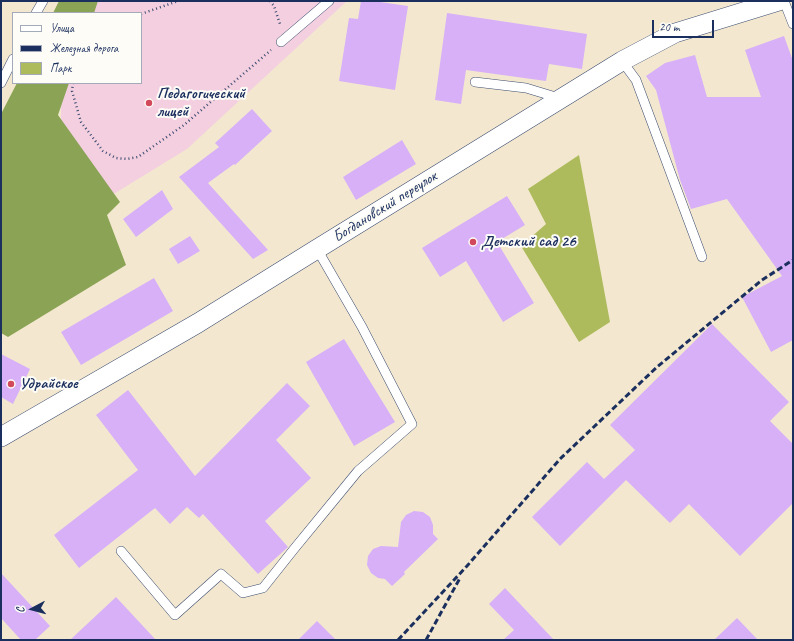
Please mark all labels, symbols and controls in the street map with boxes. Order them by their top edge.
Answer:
legend [12,12,142,84]
scale bar [654,12,716,38]
text: 20 m [659,19,679,35]
text: Улица [50,20,74,36]
text: Железная дорога [50,40,118,56]
text: Парк [50,60,71,76]
place label: Педагогический лицей [157,84,245,122]
marker: Педагогический лицей [144,98,154,108]
street label: Богдановский переулок [329,167,441,247]
place label: Детский сад 26 [481,232,575,252]
marker: Детский сад 26 [468,237,478,247]
place label: Удрайское [19,374,78,394]
marker: Удрайское [6,379,16,389]
north arrow [12,589,52,629]
text: С [13,607,27,614]

